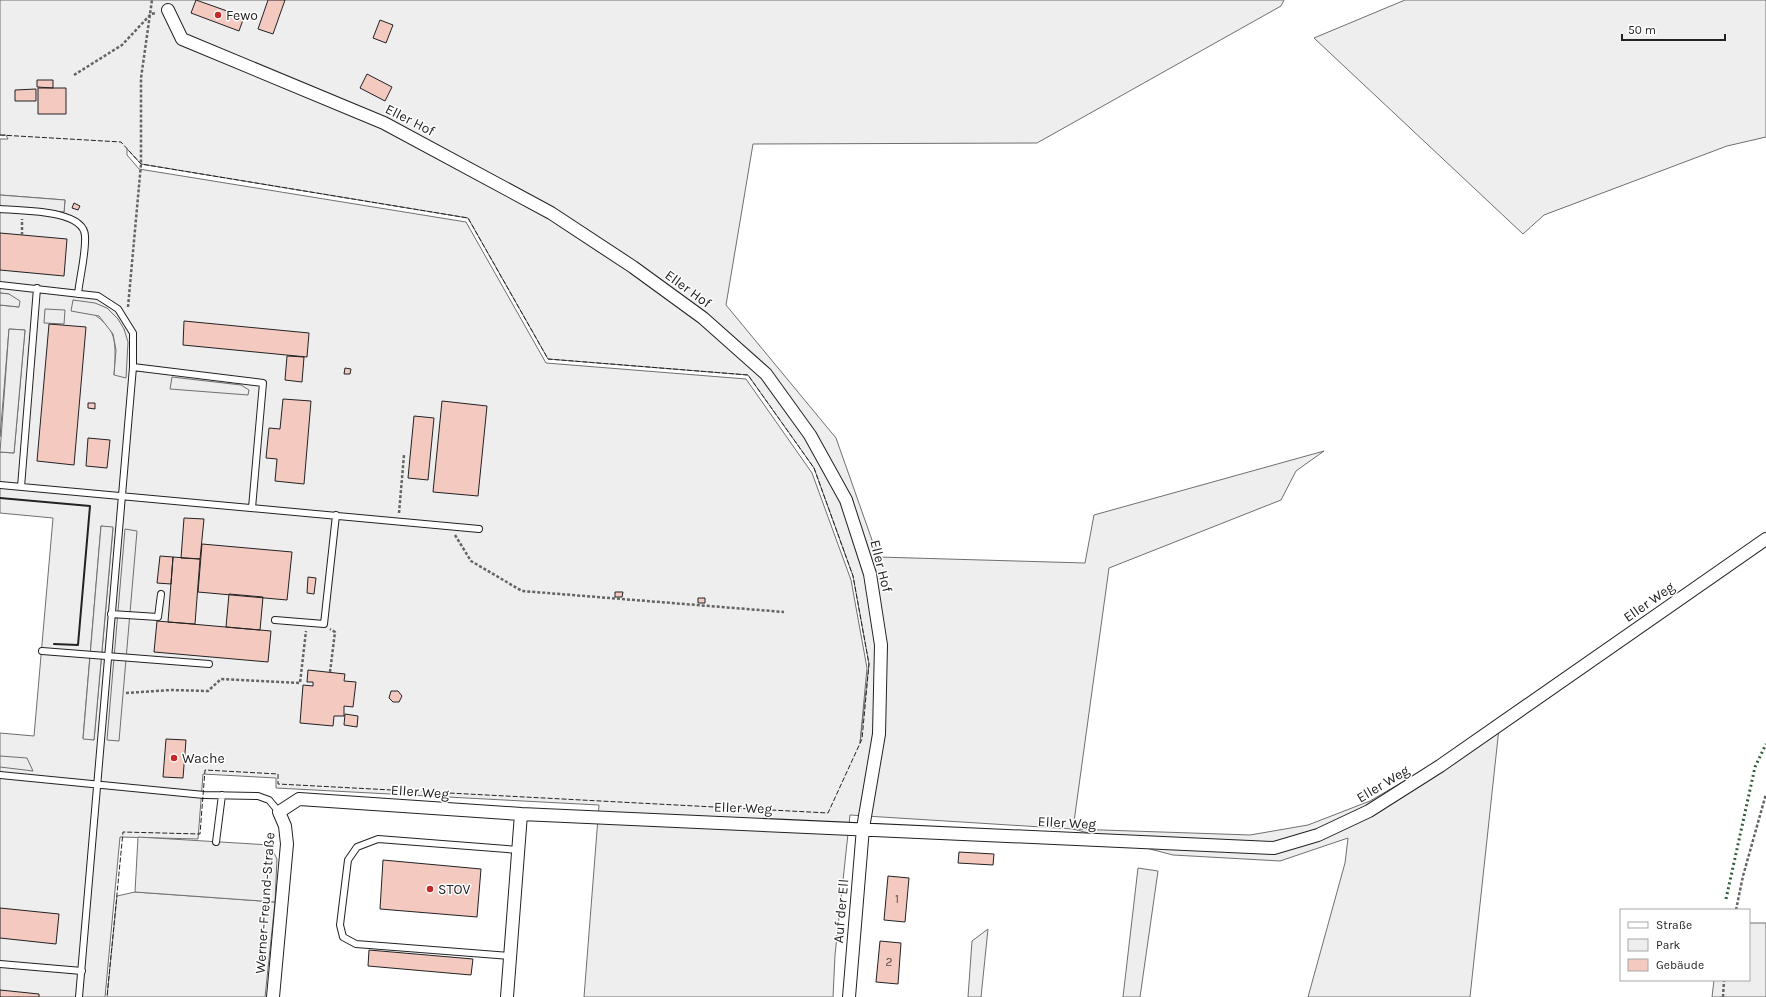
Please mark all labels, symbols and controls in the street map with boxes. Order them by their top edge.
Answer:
place label: Fewo [226,7,258,24]
marker: Fewo [213,10,223,20]
scale bar [1622,16,1725,42]
text: 50 m [1628,23,1656,37]
street label: Eller Hof [382,100,438,140]
street label: Eller Hof [662,267,715,312]
street label: Eller Hof [866,538,896,594]
street label: Eller Weg [1620,578,1678,626]
place label: Wache [182,750,225,767]
marker: Wache [169,753,179,763]
street label: Eller Weg [1354,762,1413,806]
street label: Eller Weg [390,781,450,803]
street label: Eller Weg [713,798,773,818]
street label: Eller Weg [1037,813,1097,833]
street label: Werner-Freund-Straße [252,832,278,974]
street label: Auf der Ell [830,878,852,944]
place label: STOV [438,881,470,898]
marker: STOV [425,884,435,894]
house number: 1 [895,892,899,906]
legend [1620,909,1750,981]
text: Straße [1656,918,1692,932]
text: Park [1656,938,1681,952]
house number: 2 [886,955,893,969]
text: Gebäude [1656,958,1704,972]

